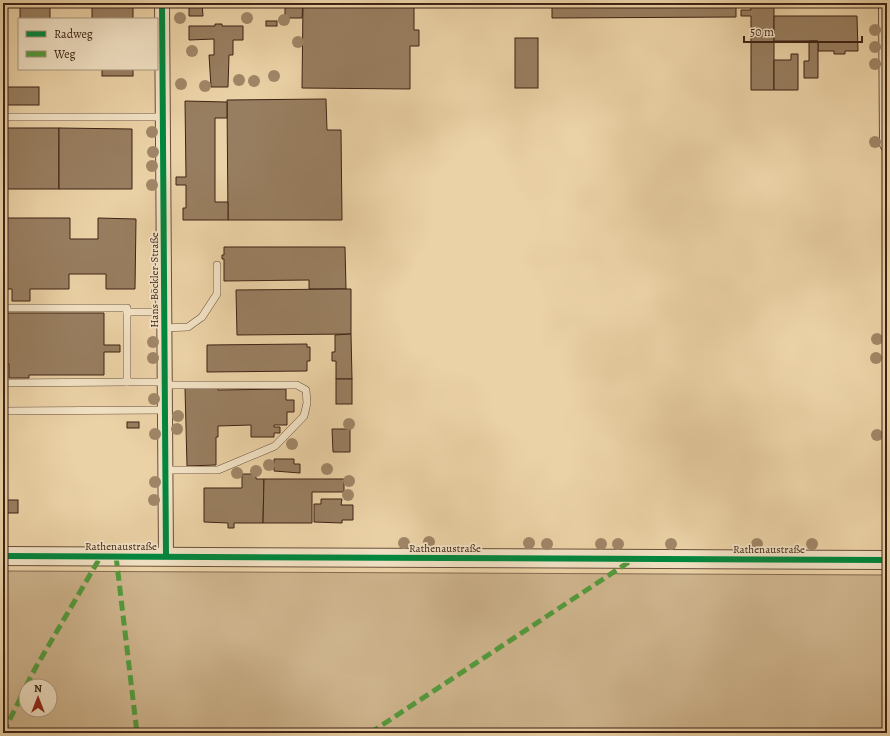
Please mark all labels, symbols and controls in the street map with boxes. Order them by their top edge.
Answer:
legend [18,18,158,70]
scale bar [744,18,862,44]
text: 50 m [750,24,774,40]
text: Radweg [54,26,93,42]
text: Weg [53,46,76,62]
street label: Hans-Böckler-Straße [147,232,162,328]
street label: Rathenaustraße [85,539,157,554]
street label: Rathenaustraße [409,541,481,556]
street label: Rathenaustraße [733,542,805,557]
north arrow [18,678,58,718]
text: N [34,681,42,696]

